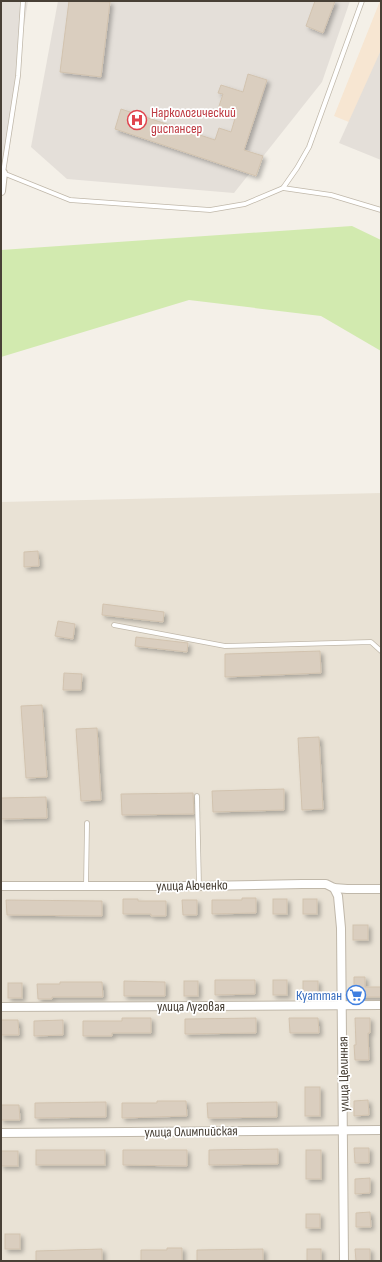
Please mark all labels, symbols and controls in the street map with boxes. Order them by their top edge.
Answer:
place label: Наркологический диспансер [151,104,236,137]
hospital icon: Наркологический диспансер [126,109,148,131]
street label: улица Аюченко [156,876,228,895]
supermarket icon: Куаттан [345,984,367,1006]
place label: Куаттан [296,987,342,1004]
street label: улица Луговая [157,998,225,1015]
street label: улица Целинная [334,1036,353,1112]
street label: улица Олимпийская [144,1122,238,1141]

